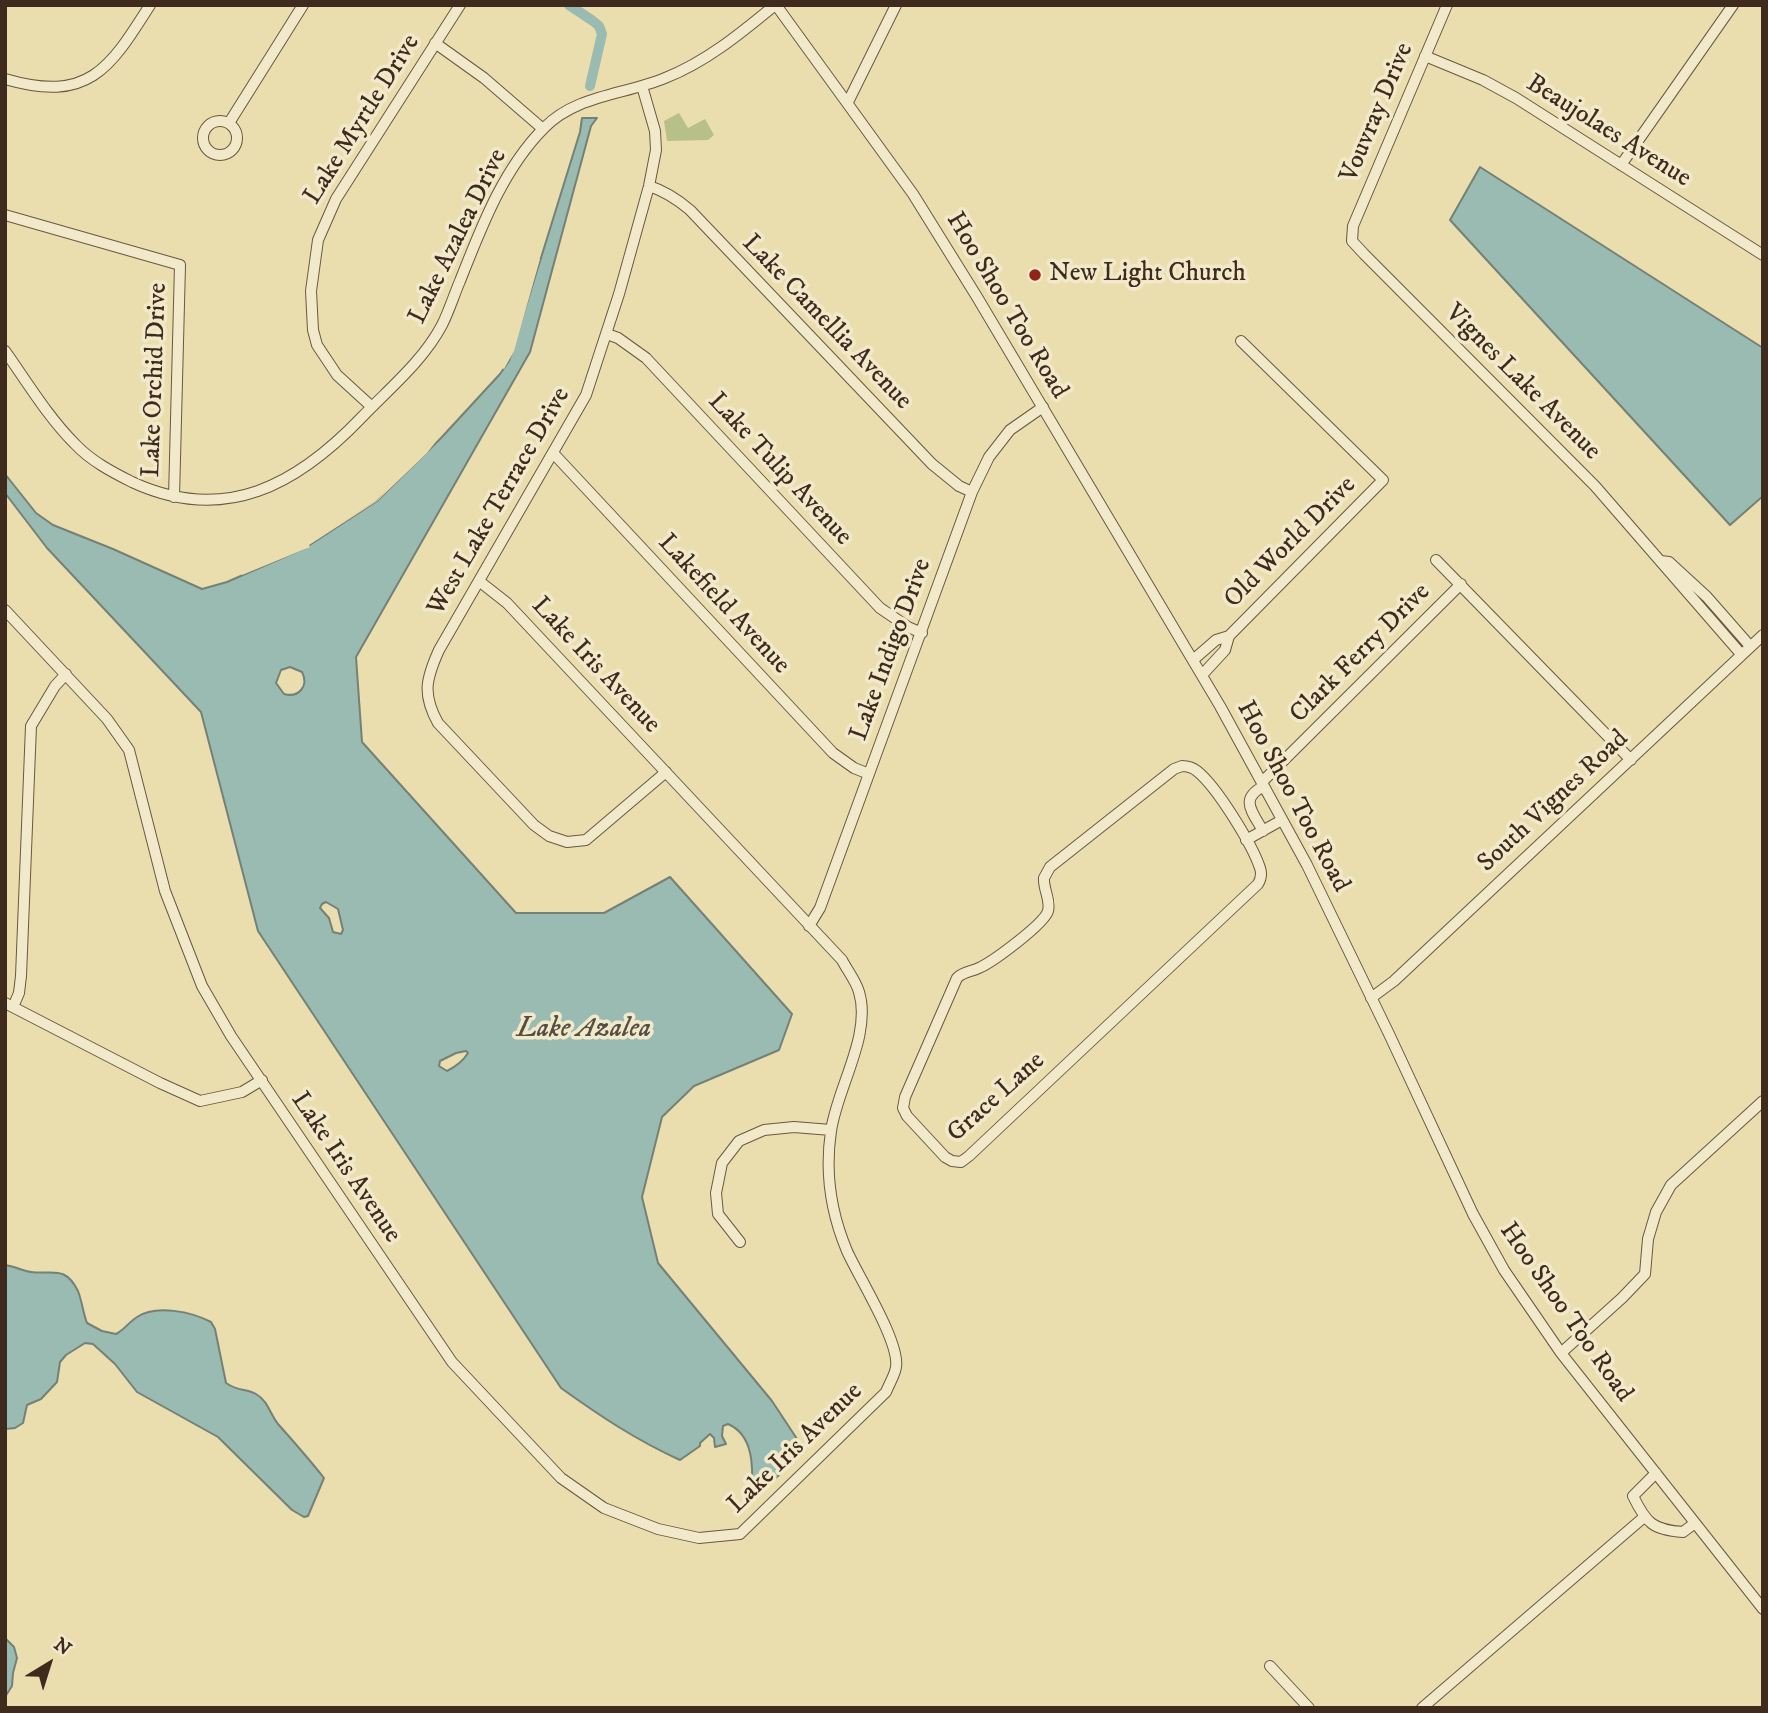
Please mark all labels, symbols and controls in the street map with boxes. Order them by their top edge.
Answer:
street label: Lake Myrtle Drive [298,29,428,211]
street label: Vouvray Drive [1335,39,1421,187]
street label: Beaujolaes Avenue [1520,69,1696,195]
street label: Lake Azalea Drive [403,144,515,330]
street label: Hoo Shoo Too Road [938,207,1074,405]
street label: Lake Camellia Avenue [734,229,918,417]
place label: New Light Church [1049,259,1246,291]
marker: New Light Church [1027,267,1043,283]
street label: Lake Orchid Drive [137,282,175,478]
street label: Vignes Lake Avenue [1437,298,1607,468]
street label: West Lake Terrace Drive [422,382,578,622]
street label: Lake Tulip Avenue [700,387,858,553]
street label: Old World Drive [1219,471,1363,615]
street label: Lakefield Avenue [650,529,796,681]
street label: Lake Indigo Drive [845,555,939,745]
street label: Clark Ferry Drive [1284,577,1438,731]
street label: Lake Iris Avenue [524,591,666,741]
street label: Hoo Shoo Too Road [1228,696,1356,898]
street label: South Vignes Road [1472,724,1636,880]
water label: Lake Azalea [517,1013,651,1047]
street label: Grace Lane [942,1046,1052,1150]
street label: Lake Iris Avenue [283,1087,407,1249]
street label: Hoo Shoo Too Road [1491,1217,1639,1409]
street label: Lake Iris Avenue [722,1377,870,1521]
north arrow [14,1629,84,1699]
text: N [49,1633,75,1661]

